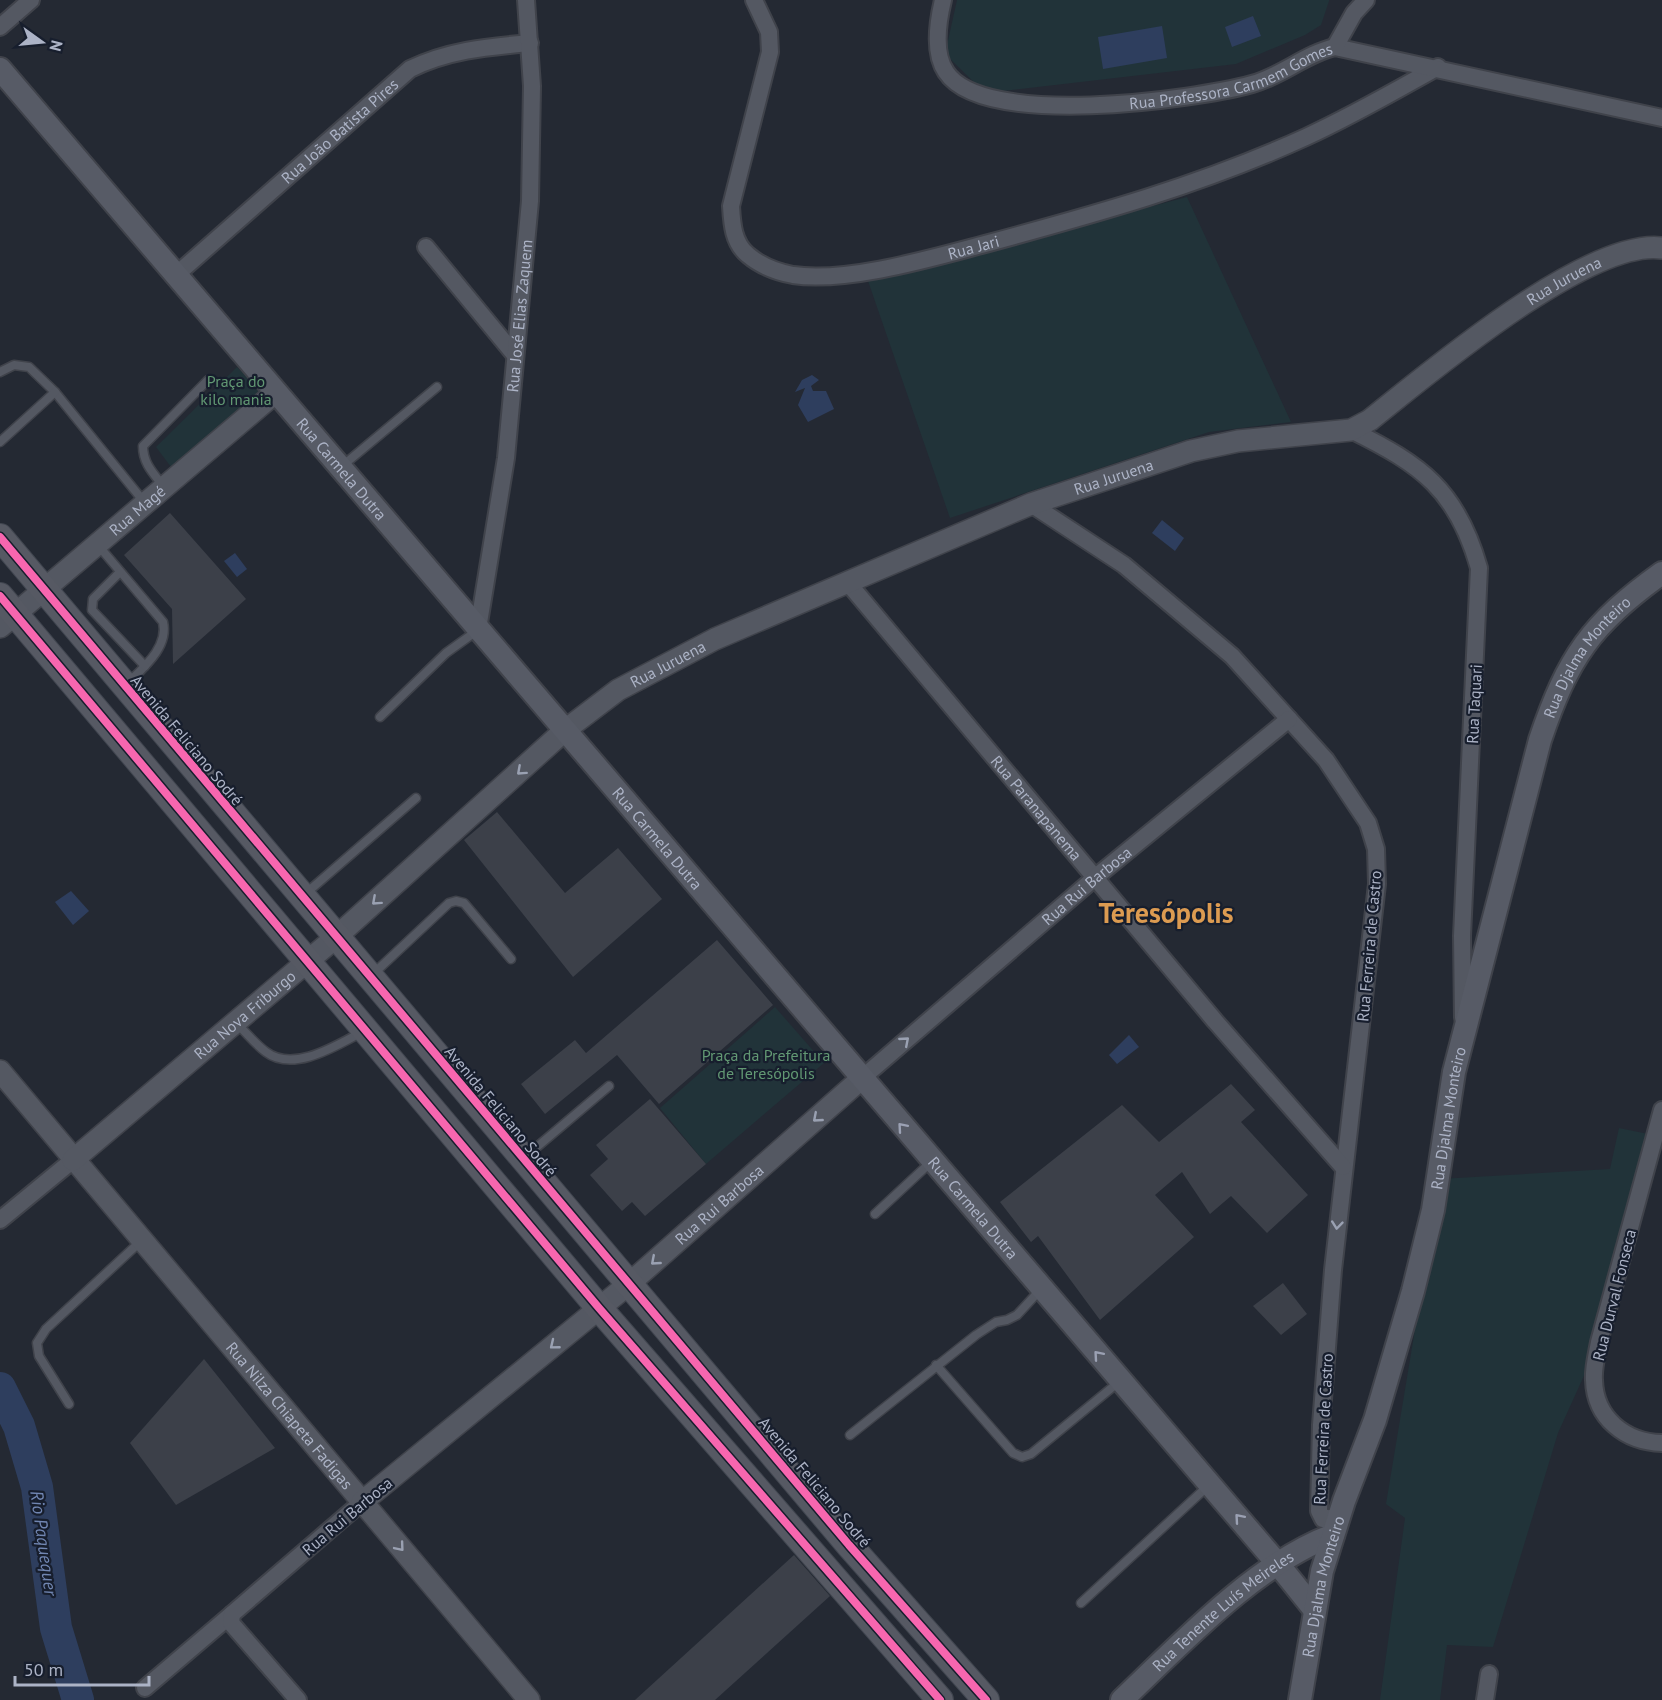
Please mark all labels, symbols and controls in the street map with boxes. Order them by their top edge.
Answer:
north arrow [12,12,72,72]
text: N [45,38,68,54]
street label: Rua Professora Carmem Gomes [1128,38,1335,113]
street label: Rua João Batista Pires [277,74,402,188]
street label: Rua Jari [946,231,1001,263]
street label: Rua José Elias Zaquem [502,239,536,393]
street label: Rua Juruena [1523,252,1604,309]
park label: Praça do kilo mania [200,371,272,409]
street label: Rua Carmela Dutra [292,414,391,524]
street label: Rua Juruena [1071,454,1156,499]
street label: Rua Magé [105,481,169,540]
street label: Rua Djalma Monteiro [1539,591,1635,721]
street label: Rua Juruena [627,636,709,692]
street label: Rua Taquari [1462,664,1486,744]
street label: Avenida Feliciano Sodré [127,671,247,809]
street label: Rua Paranapanema [987,751,1086,865]
one-way arrow [517,764,527,775]
street label: Rua Carmela Dutra [608,783,707,894]
street label: Rua Rui Barbosa [1037,842,1135,929]
street label: Rua Ferreira de Castro [1352,870,1386,1022]
one-way arrow [372,894,383,905]
district label: Teresópolis [1098,894,1234,931]
street label: Rua Nova Friburgo [190,966,300,1063]
one-way arrow [898,1037,909,1048]
street label: Avenida Feliciano Sodré [441,1042,561,1180]
park label: Praça da Prefeitura de Teresópolis [702,1045,830,1083]
street label: Rua Djalma Monteiro [1426,1045,1470,1191]
one-way arrow [813,1111,824,1122]
one-way arrow [898,1123,909,1134]
street label: Rua Carmela Dutra [924,1152,1023,1263]
street label: Rua Rui Barbosa [671,1160,768,1249]
one-way arrow [1331,1221,1344,1230]
street label: Rua Durval Fonseca [1588,1227,1640,1363]
one-way arrow [651,1254,662,1265]
one-way arrow [550,1337,561,1348]
street label: Rua Nilza Chiapeta Fadigas [222,1338,357,1493]
one-way arrow [1094,1351,1105,1362]
street label: Rua Ferreira de Castro [1309,1353,1337,1505]
street label: Avenida Feliciano Sodré [755,1413,875,1551]
street label: Rua Rui Barbosa [298,1473,396,1559]
water label: Rio Paquequer [25,1489,63,1598]
street label: Rua Djalma Monteiro [1297,1513,1349,1659]
one-way arrow [1235,1515,1246,1525]
one-way arrow [392,1540,403,1551]
street label: Rua Tenente Luís Meireles [1148,1546,1297,1675]
scale bar [15,1649,148,1687]
text: 50 m [24,1658,63,1681]

